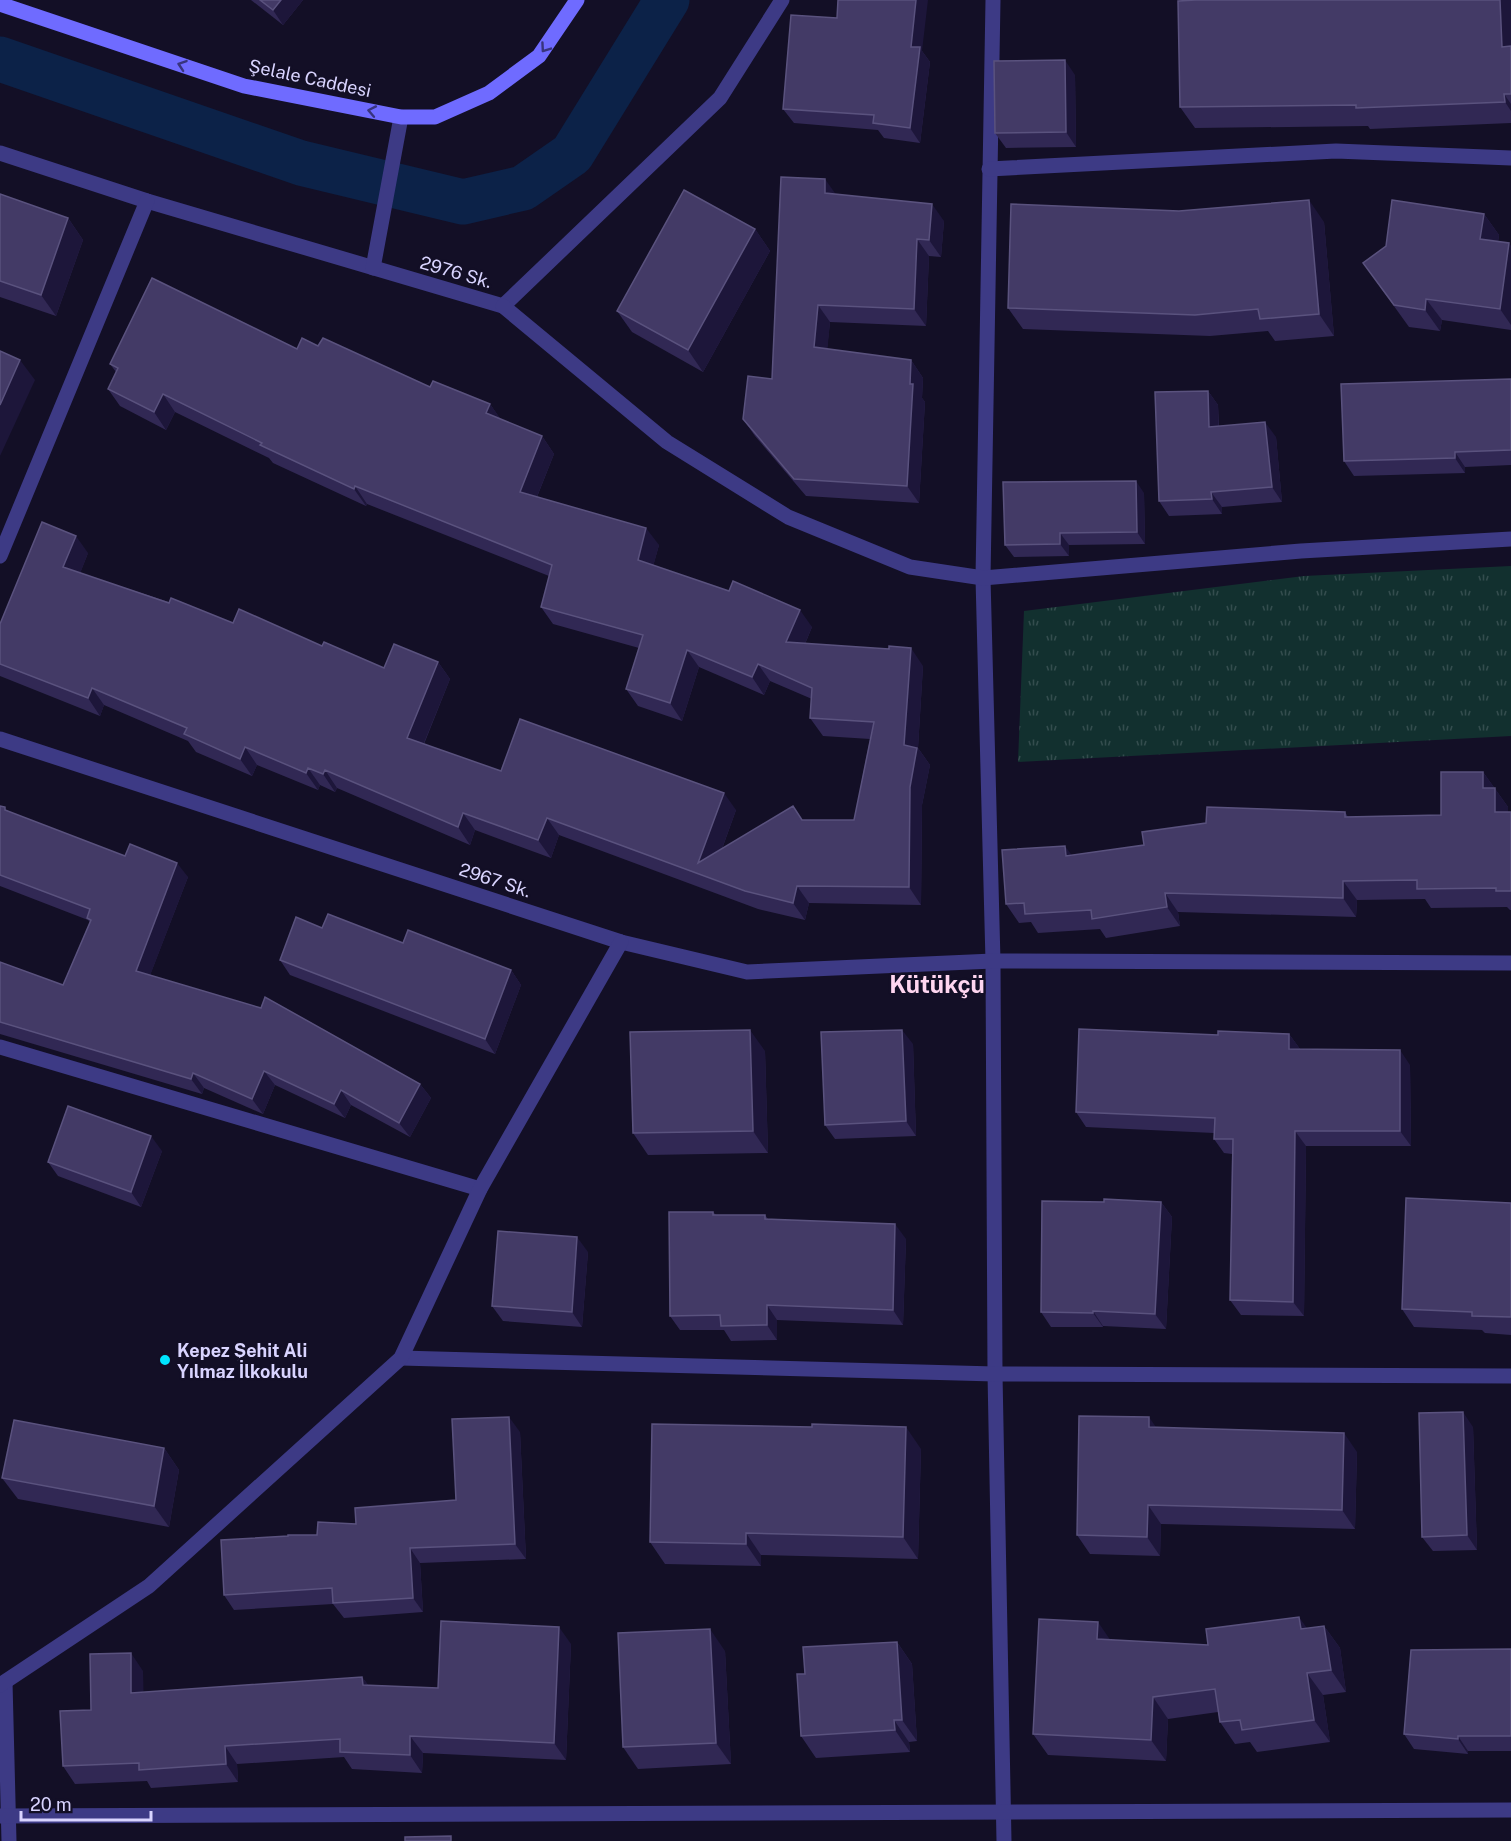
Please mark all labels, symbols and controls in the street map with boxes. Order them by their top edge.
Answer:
one-way arrow [541,42,552,53]
street label: Şelale Caddesi [247,55,373,101]
one-way arrow [177,60,188,73]
one-way arrow [367,105,377,118]
street label: 2976 Sk. [418,252,494,292]
street label: 2967 Sk. [456,859,534,901]
district label: Kütükçü [889,970,985,999]
place label: Kepez Şehit Ali Yılmaz İlkokulu [177,1340,308,1382]
marker: Kepez Şehit Ali Yılmaz İlkokulu [158,1353,172,1367]
scale bar [21,1784,152,1822]
text: 20 m [30,1794,72,1815]

